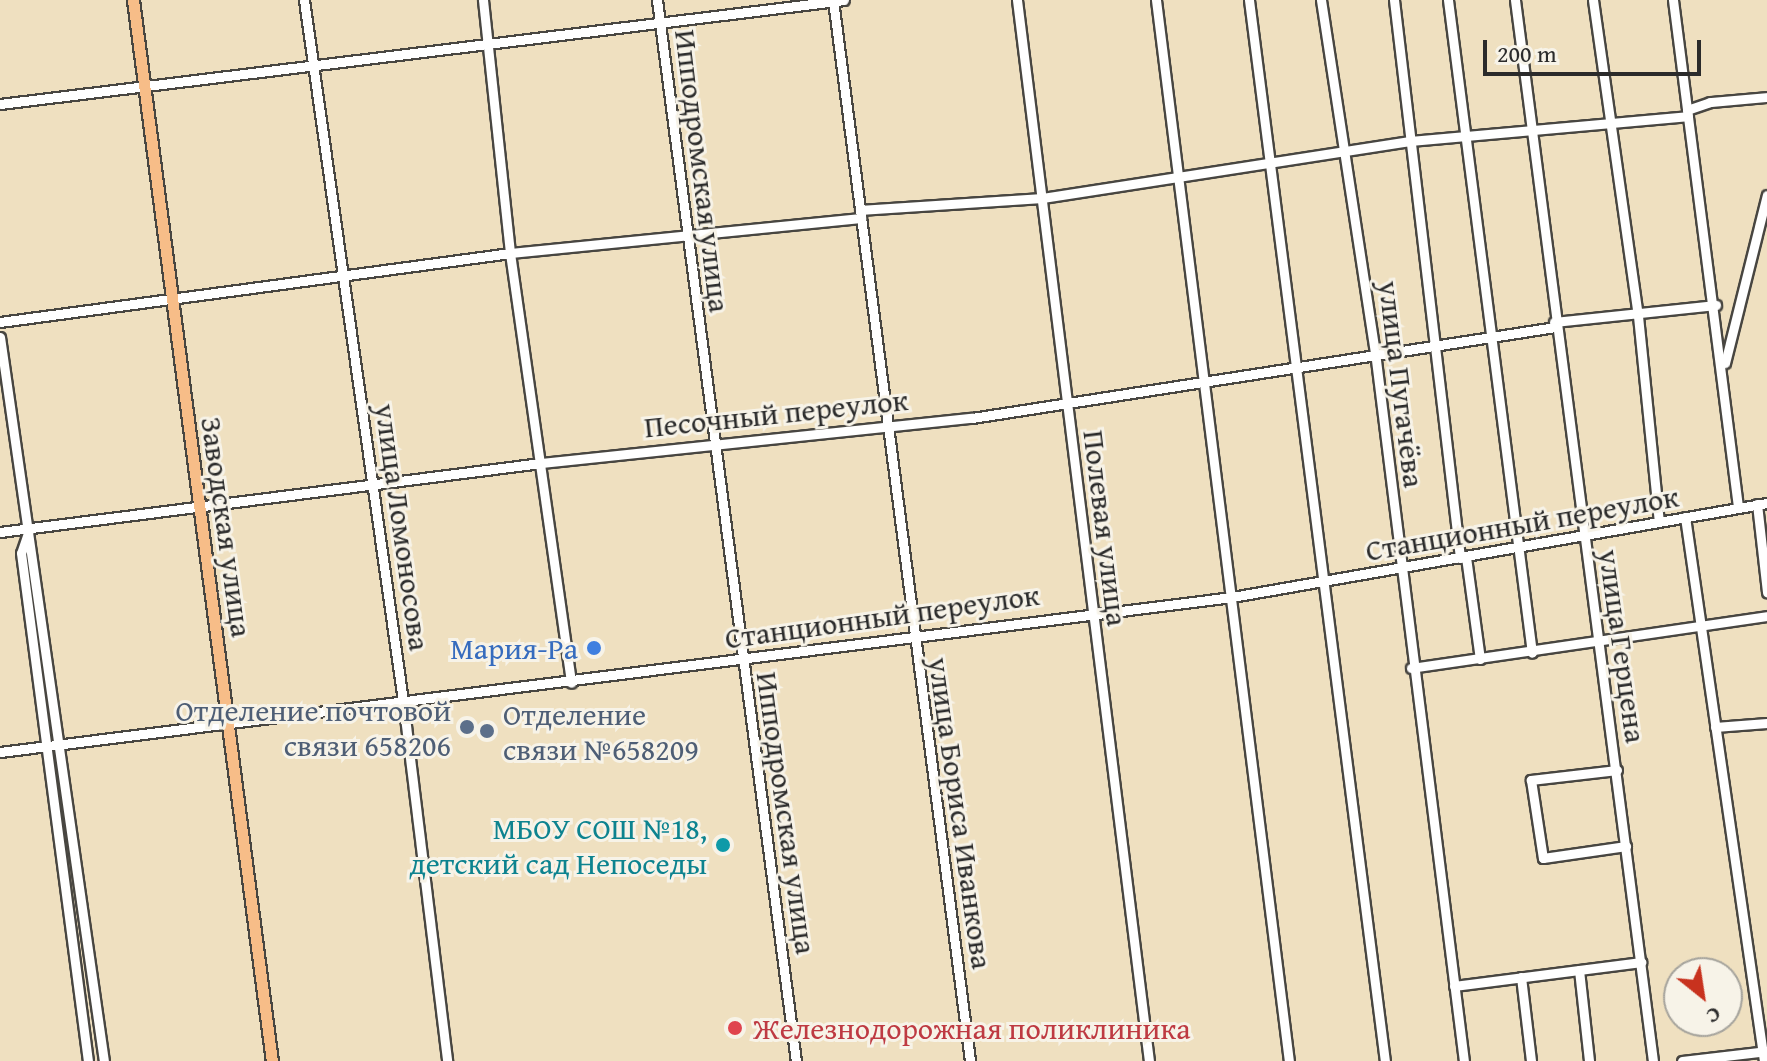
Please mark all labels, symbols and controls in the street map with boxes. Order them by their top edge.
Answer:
scale bar [1487,24,1705,74]
street label: Ипподромская улица [668,28,738,314]
text: 200 m [1497,36,1557,71]
street label: улица Пугачёва [1371,278,1433,490]
street label: Песочный переулок [642,381,910,445]
street label: улица Ломоносова [368,401,438,653]
street label: Заводская улица [194,415,260,639]
street label: Полевая улица [1076,428,1136,628]
street label: Станционный переулок [1363,478,1681,568]
street label: улица Герцена [1592,547,1654,745]
street label: Станционный переулок [723,576,1041,656]
place label: Мария-Ра [450,630,578,666]
marker: Мария-Ра [585,639,603,657]
street label: улица Бориса Иванкова [921,655,1001,971]
street label: Ипподромская улица [749,670,825,956]
place label: Отделение почтовой связи 658206 [176,692,451,762]
place label: Отделение связи №658209 [503,696,699,766]
marker: Отделение почтовой связи 658206 [458,718,476,736]
marker: Отделение связи №658209 [478,722,496,740]
place label: МБОУ СОШ №18, детский сад Непоседы [409,810,707,880]
marker: МБОУ СОШ №18, детский сад Непоседы [714,836,732,854]
north arrow [1663,957,1743,1037]
text: С [1701,999,1727,1033]
place label: Железнодорожная поликлиника [753,1010,1190,1046]
marker: Железнодорожная поликлиника [724,1017,746,1039]

